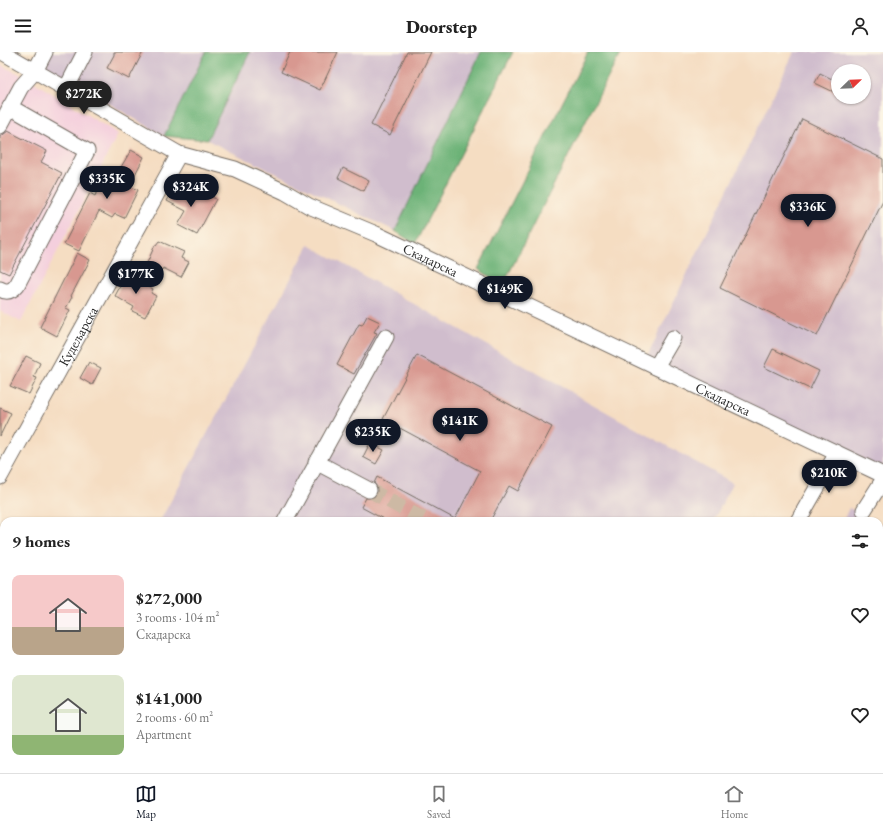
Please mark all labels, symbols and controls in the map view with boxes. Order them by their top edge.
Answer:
icon: menu [12,15,34,37]
text: Doorstep [406,15,477,38]
icon: person [849,15,871,37]
north arrow [831,64,871,104]
map controls [831,64,871,104]
pin: $272K [56,81,112,115]
text: $272K [66,85,102,102]
pin: $335K [79,166,135,200]
text: $335K [89,170,125,187]
pin: $324K [163,174,219,208]
text: $324K [173,178,209,195]
pin: $336K [780,194,836,228]
text: $336K [790,198,826,215]
street label: Скадарска [400,239,461,281]
pin: $177K [108,261,164,295]
text: $177K [118,265,154,282]
pin: $149K [477,276,533,310]
text: $149K [487,280,523,297]
street label: Кудељарска [54,303,102,369]
street label: Скадарска [693,378,754,420]
pin: $141K [432,408,488,442]
text: $141K [442,412,478,429]
pin: $235K [345,419,401,453]
text: $235K [355,423,391,440]
pin: $210K [801,460,857,494]
text: $210K [811,464,847,481]
text: 9 homes [12,530,70,552]
icon: filters [849,530,871,552]
text: $272,000 [136,587,202,609]
icon: home [44,591,92,639]
icon: heart [849,604,871,626]
text: 3 rooms · 104 m² [136,609,220,626]
text: Скадарска [136,626,191,643]
text: $141,000 [136,687,202,709]
icon: home [44,691,92,739]
icon: heart [849,704,871,726]
text: 2 rooms · 60 m² [136,709,213,726]
text: Apartment [136,726,191,743]
tab: Map [135,783,157,821]
tab: Saved [427,783,451,821]
tab: Home [721,783,748,821]

